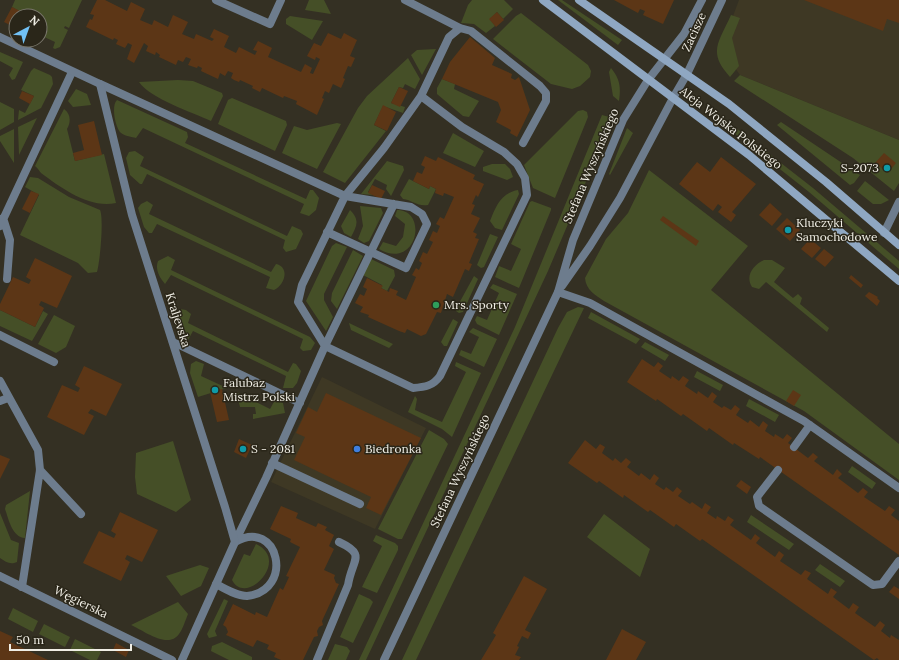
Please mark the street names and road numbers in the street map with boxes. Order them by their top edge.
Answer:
street label: Zacisze [678,9,709,54]
street label: Aleja Wojska Polskiego [676,82,785,172]
street label: Stefana Wyszyńskiego [559,106,622,226]
street label: Kraljevska [163,291,194,349]
street label: Stefana Wyszyńskiego [427,412,492,530]
street label: Węgierska [52,582,111,621]

